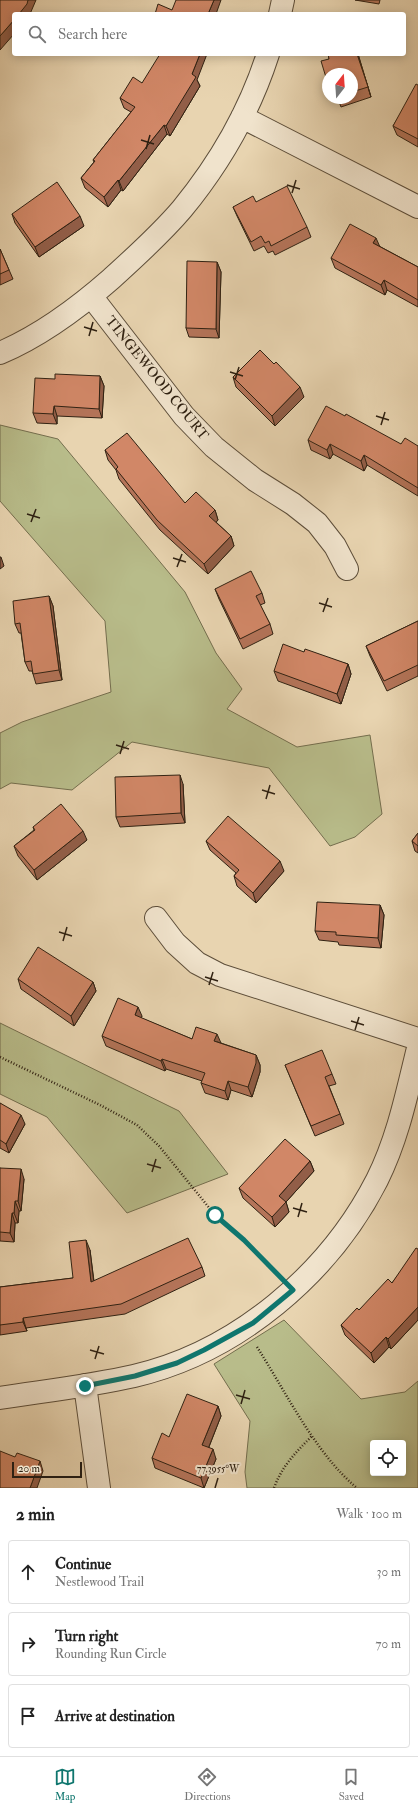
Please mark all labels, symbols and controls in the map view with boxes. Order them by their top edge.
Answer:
search box [12,12,406,56]
icon: search [26,23,48,45]
text: Search here [58,25,127,44]
north arrow [322,68,358,104]
street label: TINGEWOOD COURT [102,313,213,444]
route start [206,1206,224,1224]
route end [76,1377,94,1395]
map controls [370,1440,406,1476]
button: locate [370,1440,406,1476]
scale bar [12,1460,82,1479]
text: 20 m [18,1462,40,1475]
text: 77.3955°W [197,1463,240,1475]
text: 2 min [16,1504,55,1525]
text: Walk · 100 m [336,1506,402,1522]
text: Continue [55,1555,111,1574]
icon: ahead [17,1561,39,1583]
text: 30 m [377,1564,401,1580]
text: Nestlewood Trail [55,1574,144,1590]
text: Turn right [55,1627,118,1646]
icon: right [17,1633,39,1655]
text: 70 m [376,1636,401,1652]
text: Rounding Run Circle [55,1646,167,1662]
icon: arrive [17,1705,39,1727]
text: Arrive at destination [55,1707,175,1726]
tab: Map [54,1766,76,1803]
tab: Directions [184,1766,231,1803]
tab: Saved [339,1766,364,1803]

